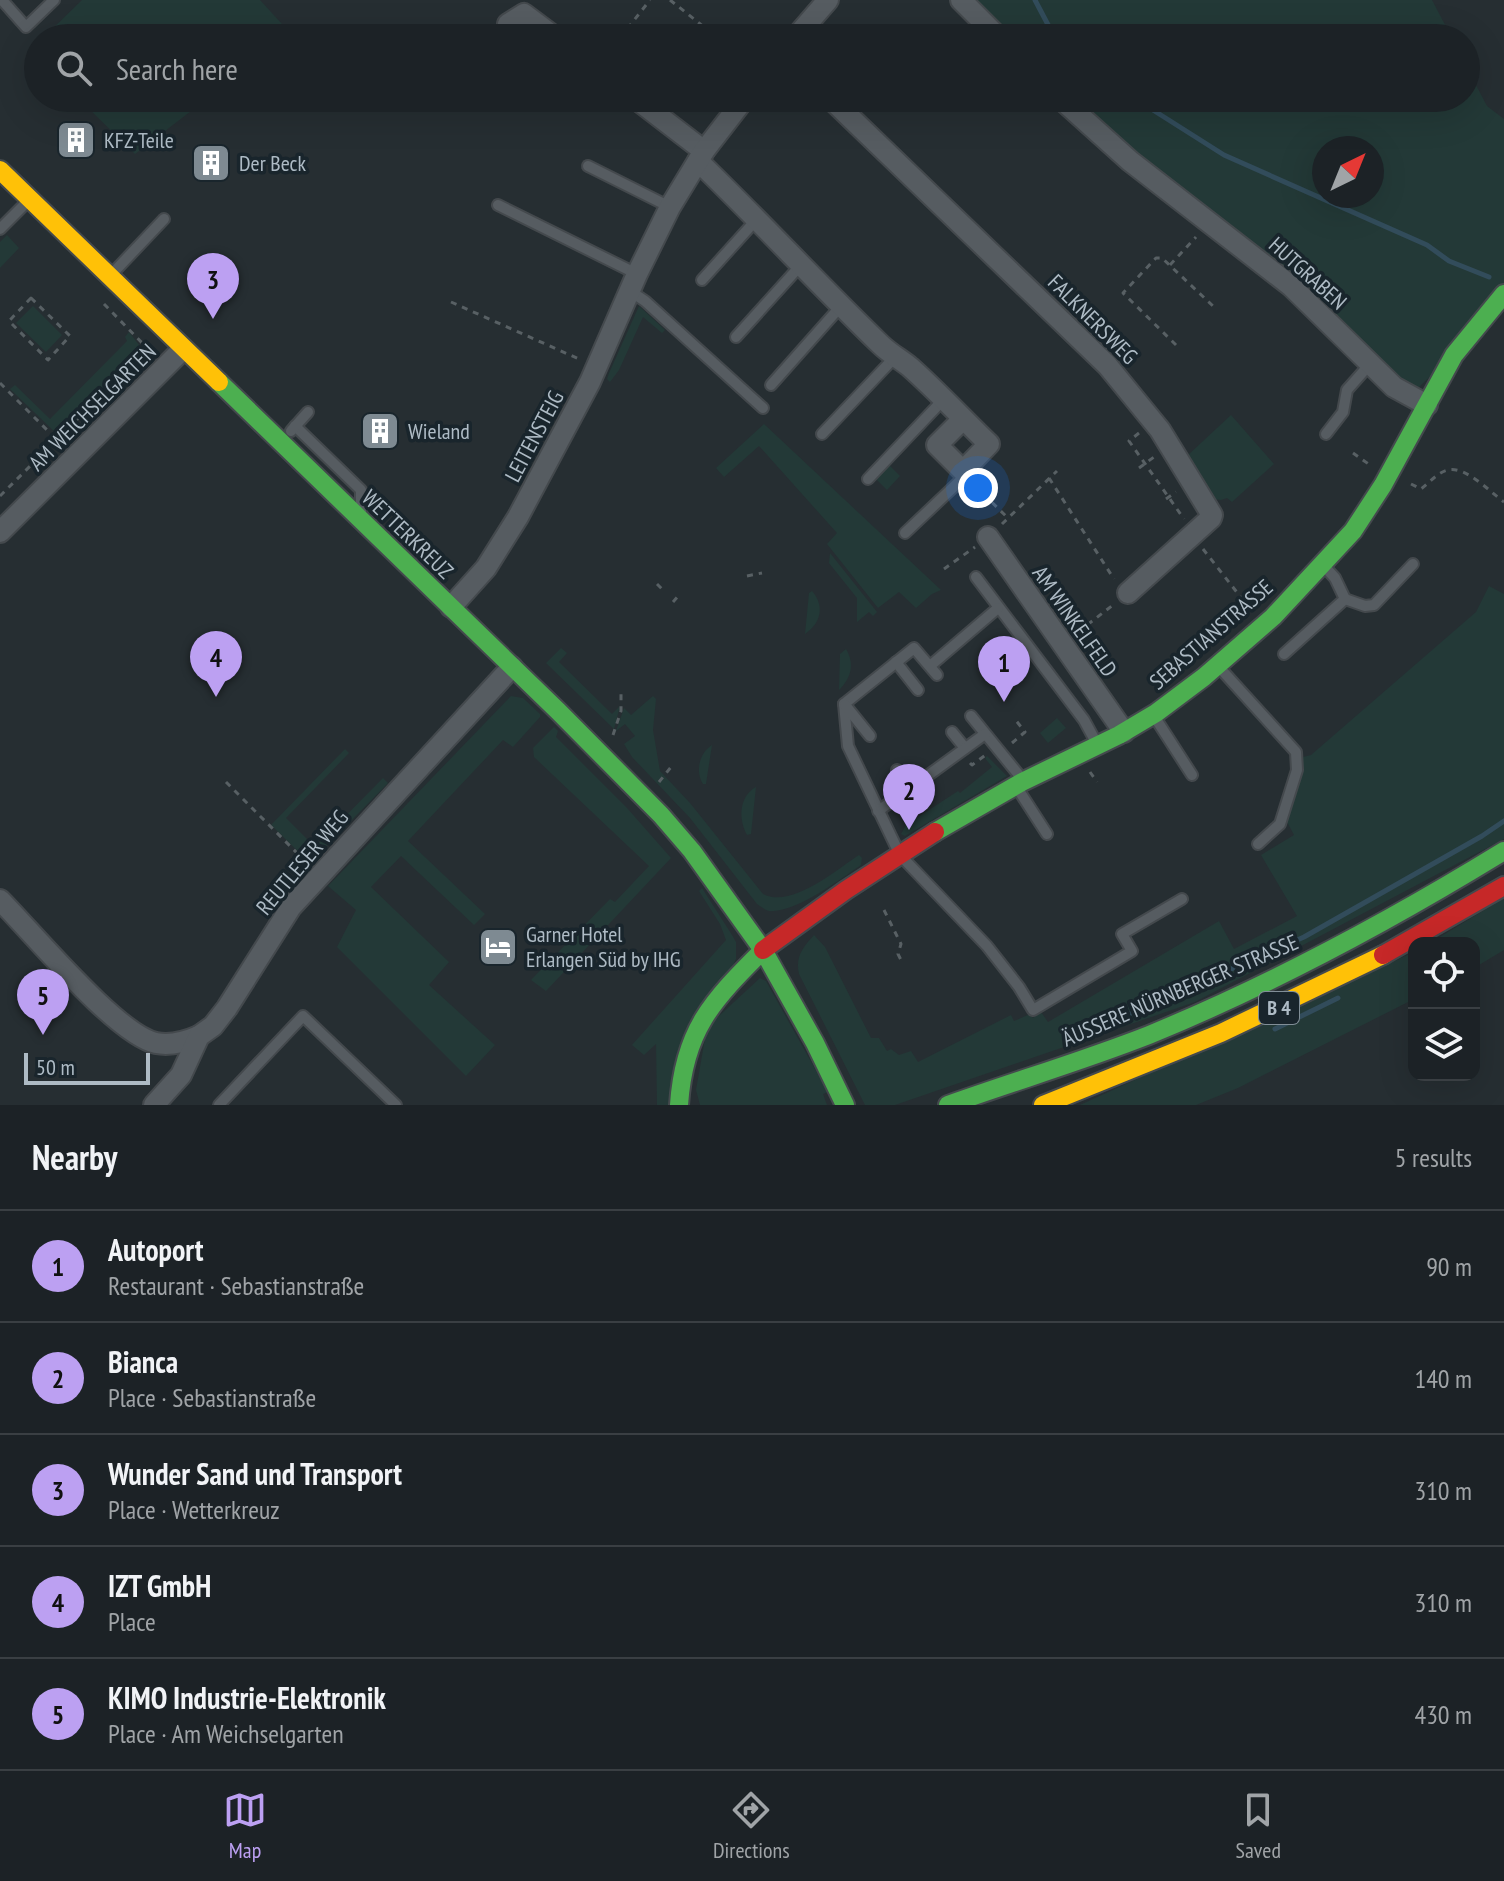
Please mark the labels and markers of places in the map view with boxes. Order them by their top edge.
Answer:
building icon: KFZ-Teile [55,119,97,161]
place label: KFZ-Teile [104,126,174,154]
building icon: Der Beck [190,142,232,184]
place label: Der Beck [239,149,306,177]
pin: 3 [187,253,239,319]
building icon: Wieland [359,410,401,452]
place label: Wieland [408,417,470,445]
pin: 4 [190,631,242,697]
pin: 1 [978,636,1030,702]
pin: 2 [883,764,935,830]
place label: Garner Hotel Erlangen Süd by IHG [526,920,681,973]
hotel icon: Garner Hotel Erlangen Süd by IHG [477,926,519,968]
pin: 5 [17,969,69,1035]

